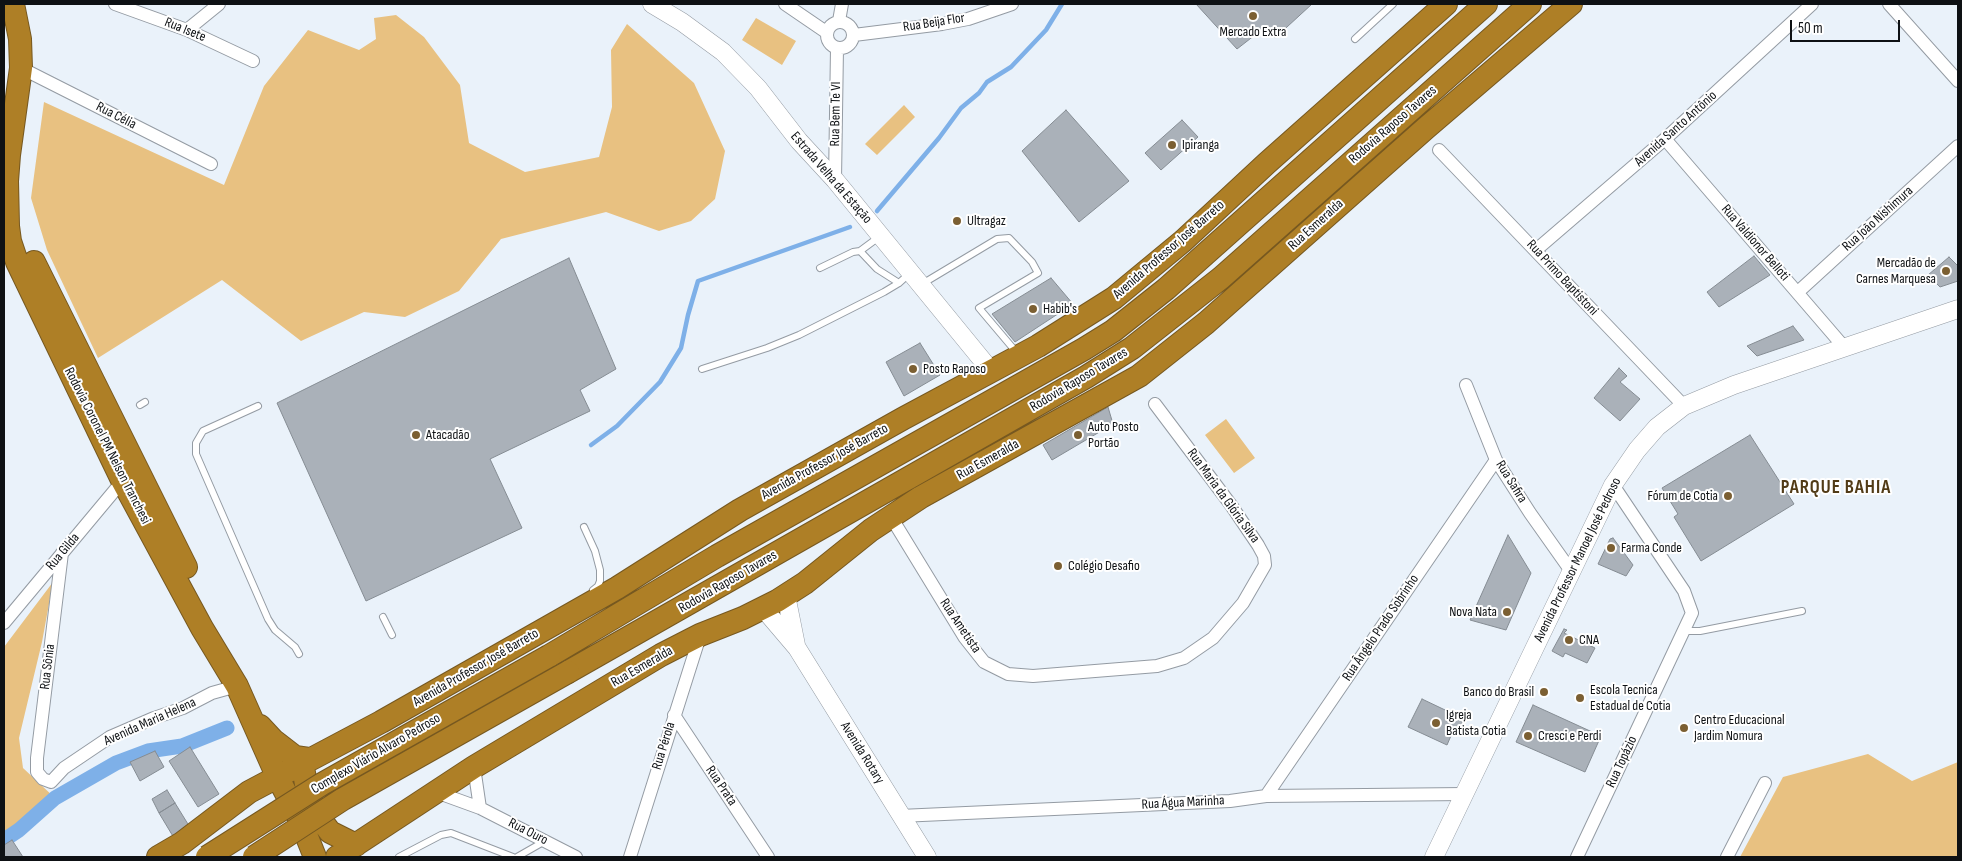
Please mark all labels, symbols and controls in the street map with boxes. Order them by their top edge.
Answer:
street label: Rua Beija Flor [902,10,966,36]
marker: Mercado Extra [1247,10,1259,22]
scale bar [1792,10,1902,42]
street label: Rua Isete [162,14,208,46]
text: 50 m [1798,19,1823,38]
place label: Mercado Extra [1220,24,1286,40]
street label: Rua Bem Te VI [827,81,845,147]
street label: Rodovia Raposo Tavares [1346,82,1440,168]
street label: Avenida Santo Antônio [1631,88,1721,170]
street label: Rua Célia [93,99,139,133]
street label: Estrada Velha da Estação [787,129,875,227]
place label: Ipiranga [1182,137,1219,153]
marker: Ipiranga [1166,139,1178,151]
street label: Rua João Nishimura [1839,183,1917,255]
street label: Rua Esmeralda [1285,196,1347,254]
street label: Avenida Professor José Barreto [1110,197,1228,303]
street label: Rua Valdionor Belloti [1717,201,1793,285]
place label: Ultragaz [967,213,1006,229]
marker: Ultragaz [951,215,963,227]
street label: Rua Primo Baptistoni [1523,237,1601,319]
place label: Mercadão de Carnes Marquesa [1856,255,1936,288]
marker: Mercadão de Carnes Marquesa [1940,265,1952,277]
place label: Habib's [1043,301,1077,317]
marker: Habib's [1027,303,1039,315]
street label: Rodovia Raposo Tavares [1027,344,1131,416]
place label: Posto Raposo [923,361,986,377]
marker: Posto Raposo [907,363,919,375]
street label: Rodovia Coronel PM Nelson Tranchesi [60,365,154,527]
place label: Auto Posto Portão [1088,419,1139,452]
street label: Avenida Professor José Barreto [759,420,891,504]
place label: Atacadão [426,427,469,443]
marker: Atacadão [410,429,422,441]
marker: Auto Posto Portão [1072,429,1084,441]
street label: Rua Esmeralda [954,436,1022,484]
street label: Rua Maria da Glória Silva [1183,445,1263,547]
street label: Rua Safira [1492,458,1530,506]
street label: Avenida Professor Manoel José Pedroso [1531,475,1625,645]
district label: PARQUE BAHIA [1779,477,1893,499]
place label: Fórum de Cotia [1648,488,1718,504]
marker: Fórum de Cotia [1722,490,1734,502]
street label: Rua Gilda [43,530,83,574]
place label: Farma Conde [1621,540,1682,556]
marker: Farma Conde [1605,542,1617,554]
street label: Rodovia Raposo Tavares [676,547,780,617]
place label: Colégio Desafio [1068,558,1140,574]
marker: Colégio Desafio [1052,560,1064,572]
street label: Rua Ângelo Prado Sobrinho [1339,571,1423,685]
street label: Rua Ametista [936,595,984,657]
place label: Nova Nata [1449,604,1497,620]
marker: Nova Nata [1501,606,1513,618]
street label: Avenida Professor José Barreto [410,625,542,711]
place label: CNA [1579,632,1599,648]
marker: CNA [1563,634,1575,646]
street label: Rua Sônia [37,643,59,691]
street label: Rua Esmeralda [608,643,676,691]
place label: Escola Tecnica Estadual de Cotia [1590,682,1671,714]
place label: Banco do Brasil [1463,684,1534,700]
marker: Banco do Brasil [1538,686,1550,698]
marker: Escola Tecnica Estadual de Cotia [1574,692,1586,704]
street label: Avenida Maria Helena [101,694,199,750]
place label: Igreja Batista Cotia [1446,707,1506,740]
street label: Complexo Viário Álvaro Pedroso [308,710,444,798]
place label: Centro Educacional Jardim Nomura [1694,712,1785,744]
marker: Igreja Batista Cotia [1430,717,1442,729]
street label: Avenida Rotary [836,719,888,787]
street label: Rua Pérola [649,720,679,772]
marker: Centro Educacional Jardim Nomura [1678,722,1690,734]
place label: Cresci e Perdi [1538,728,1601,744]
marker: Cresci e Perdi [1522,730,1534,742]
street label: Rua Topázio [1603,733,1641,791]
street label: Rua Prata [702,763,740,809]
street label: Rua Água Marinha [1141,792,1225,814]
street label: Rua Ouro [505,815,551,849]

